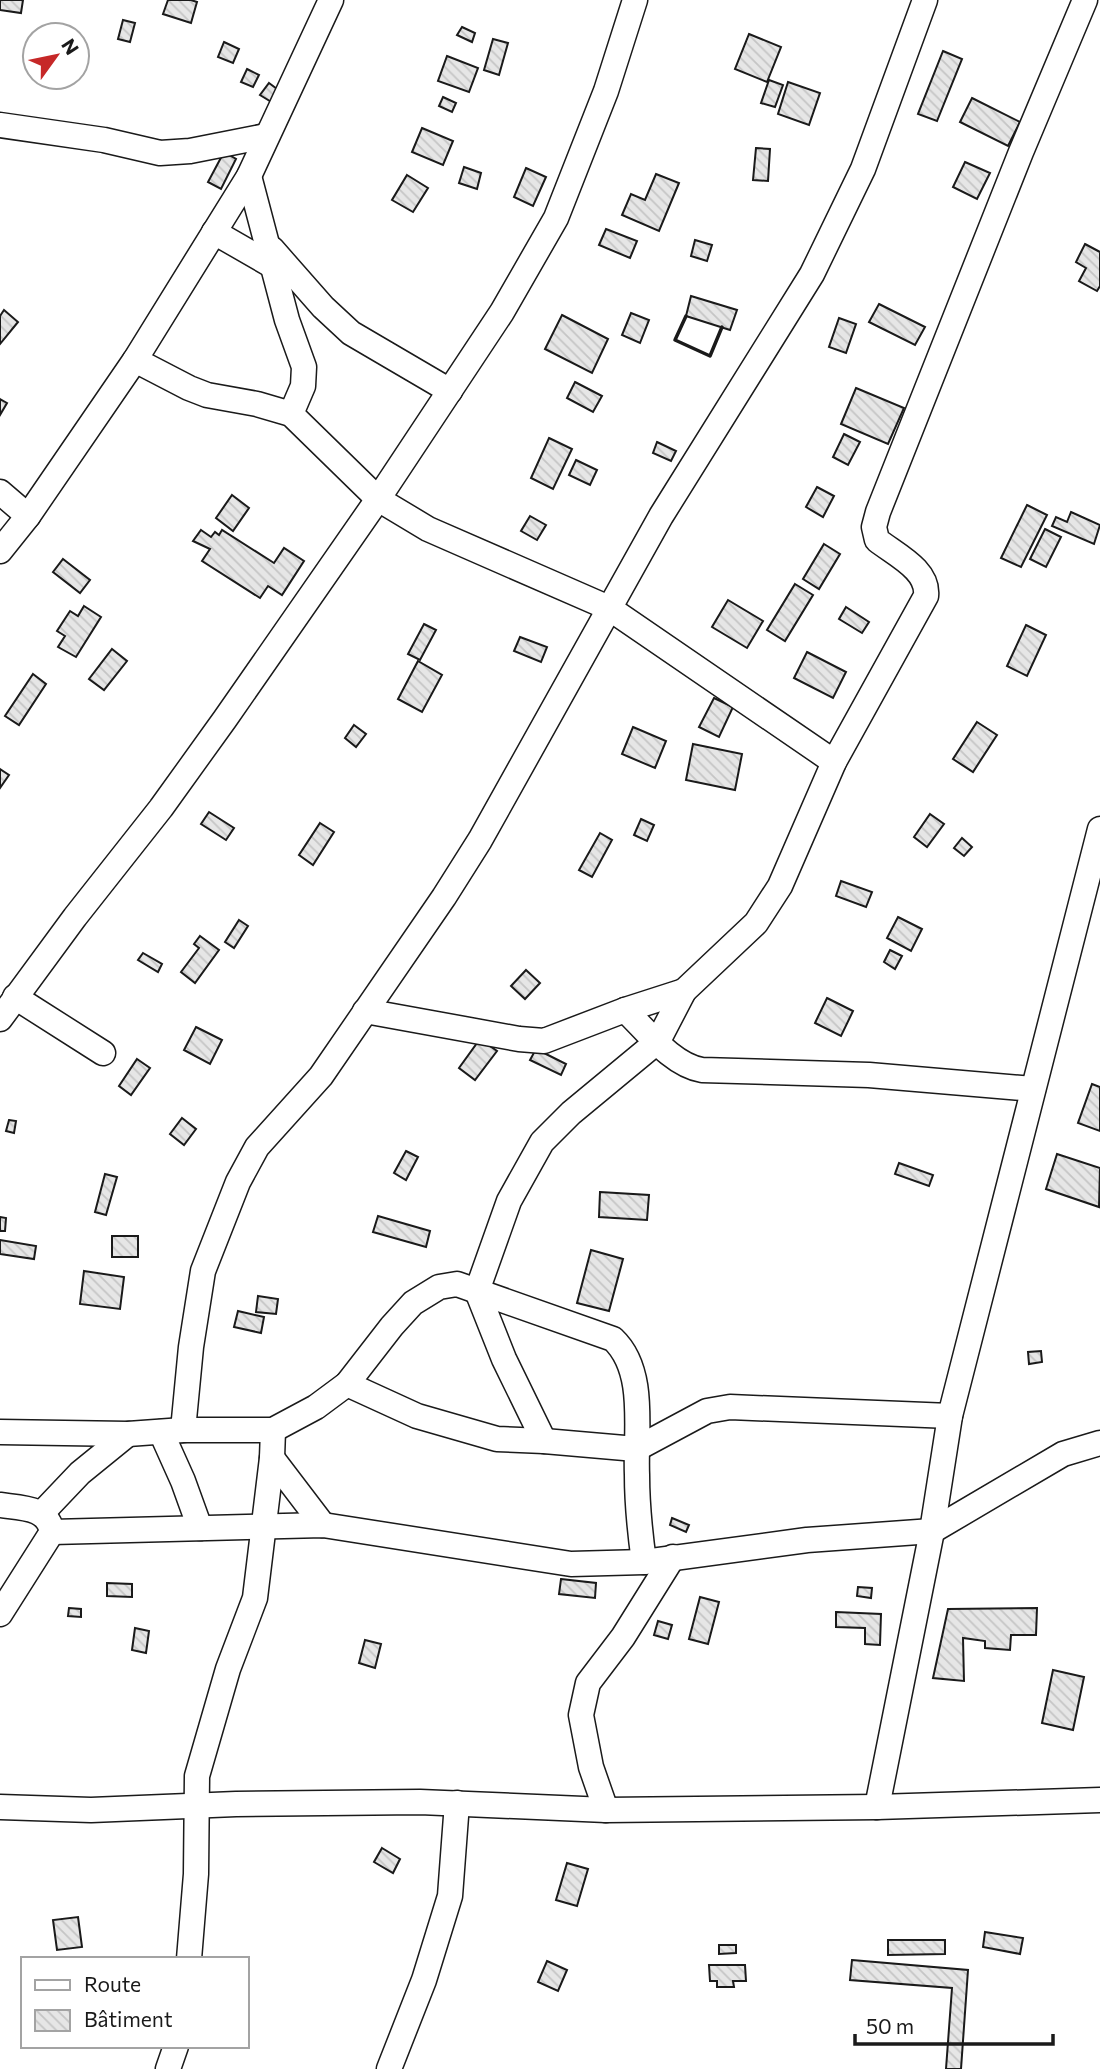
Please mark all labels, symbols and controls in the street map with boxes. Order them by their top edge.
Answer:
north arrow [21,21,91,91]
text: N [57,34,84,59]
legend [21,1957,248,2048]
text: Route [84,1971,141,1996]
scale bar [855,2002,1053,2046]
text: Bâtiment [84,2006,173,2031]
text: 50 m [866,2013,914,2038]

